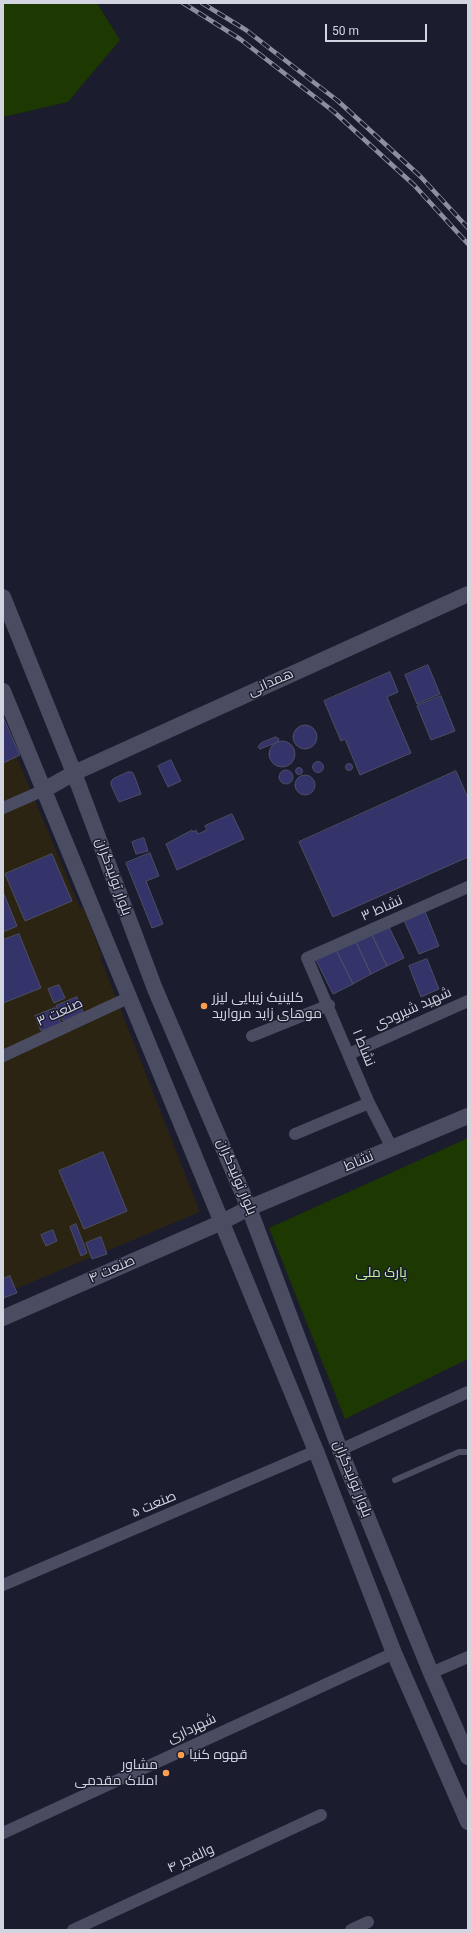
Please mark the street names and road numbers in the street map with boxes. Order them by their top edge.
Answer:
street label: همدانی [246,666,296,700]
street label: بلوار تولیدگران [91,836,135,918]
street label: نشاط ۳ [359,892,405,926]
street label: شهید شیرودی [372,985,454,1033]
street label: صنعت ۳ [34,995,86,1031]
street label: نشاط ۱ [348,1027,378,1069]
street label: بلوار تولیدگران [212,1136,260,1218]
street label: نشاط [342,1148,376,1176]
street label: صنعت ۴ [86,1252,138,1288]
street label: بلوار تولیدگران [329,1438,375,1520]
street label: صنعت ۵ [129,1488,179,1522]
street label: شهرداری [165,1710,219,1748]
street label: والفجر ۴ [165,1841,217,1877]

